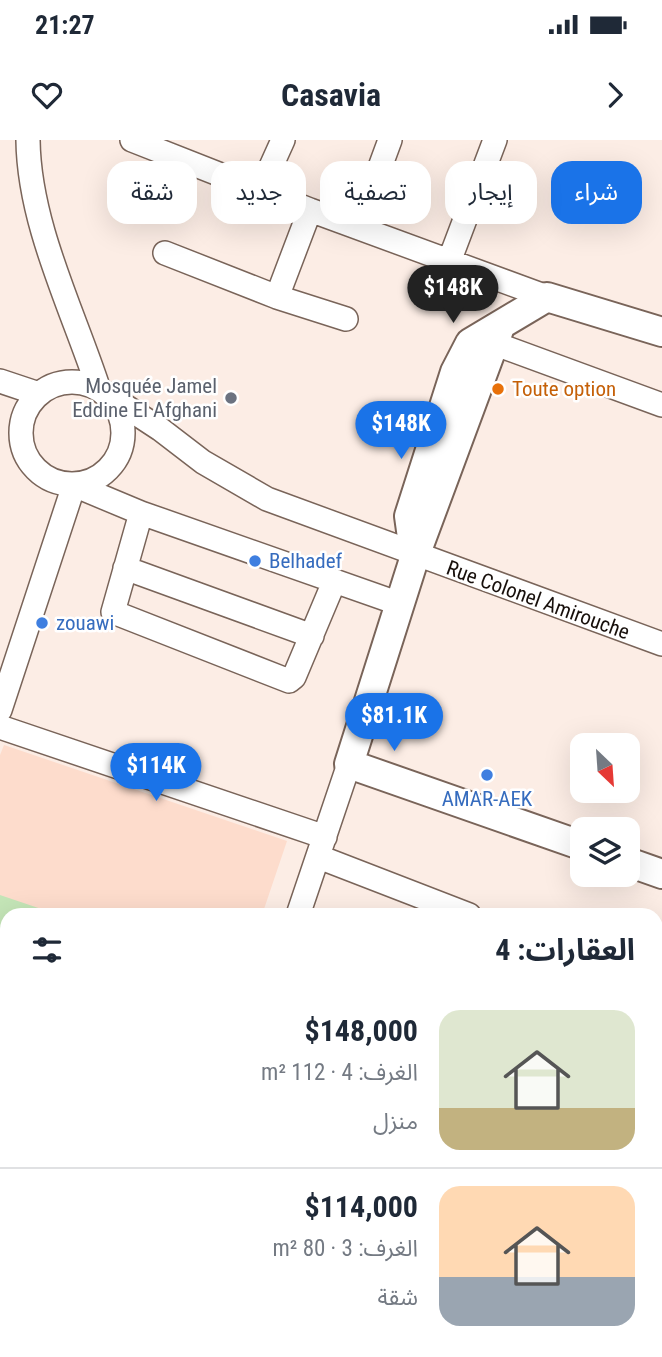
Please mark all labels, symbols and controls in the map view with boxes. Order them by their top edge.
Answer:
text: 21:27 [35,10,95,40]
icon: heart [28,76,66,114]
text: Casavia [281,76,381,114]
icon: forward [596,76,634,114]
chip: شقة [107,161,197,224]
chip: جديد [211,161,306,224]
chip: تصفية [320,161,431,224]
chip: إيجار [445,161,537,224]
chip: شراء [551,161,642,224]
pin: $148K [404,265,502,325]
text: $148K [423,274,483,301]
place label: Mosquée Jamel Eddine El Afghani [72,374,217,422]
place label: Toute option [512,377,616,401]
marker: Toute option [490,381,506,397]
marker: Mosquée Jamel Eddine El Afghani [223,390,239,406]
pin: $148K [352,402,450,461]
text: $148K [371,410,431,437]
place label: Belhadef [269,549,343,573]
marker: Belhadef [247,553,263,569]
street label: Rue Colonel Amirouche [443,556,633,644]
place label: zouawi [56,611,114,635]
marker: zouawi [34,615,50,631]
pin: $81.1K [337,694,451,753]
text: $81.1K [361,702,427,729]
north arrow [570,733,640,803]
map controls [570,733,640,887]
pin: $114K [107,744,205,803]
text: $114K [126,752,186,779]
marker: AMAR-AEK [479,767,495,783]
place label: AMAR-AEK [442,787,533,811]
button: layers [570,817,640,887]
icon: filters [28,931,66,969]
text: العقارات: 4 [495,932,635,967]
text: $148,000 [305,1013,418,1048]
icon: home [495,1038,579,1122]
text: الغرف: 4 · 112 m² [261,1059,418,1086]
text: منزل [373,1108,418,1135]
text: $114,000 [305,1189,418,1224]
icon: home [495,1214,579,1298]
text: الغرف: 3 · 80 m² [272,1235,418,1262]
text: شقة [377,1284,418,1311]

